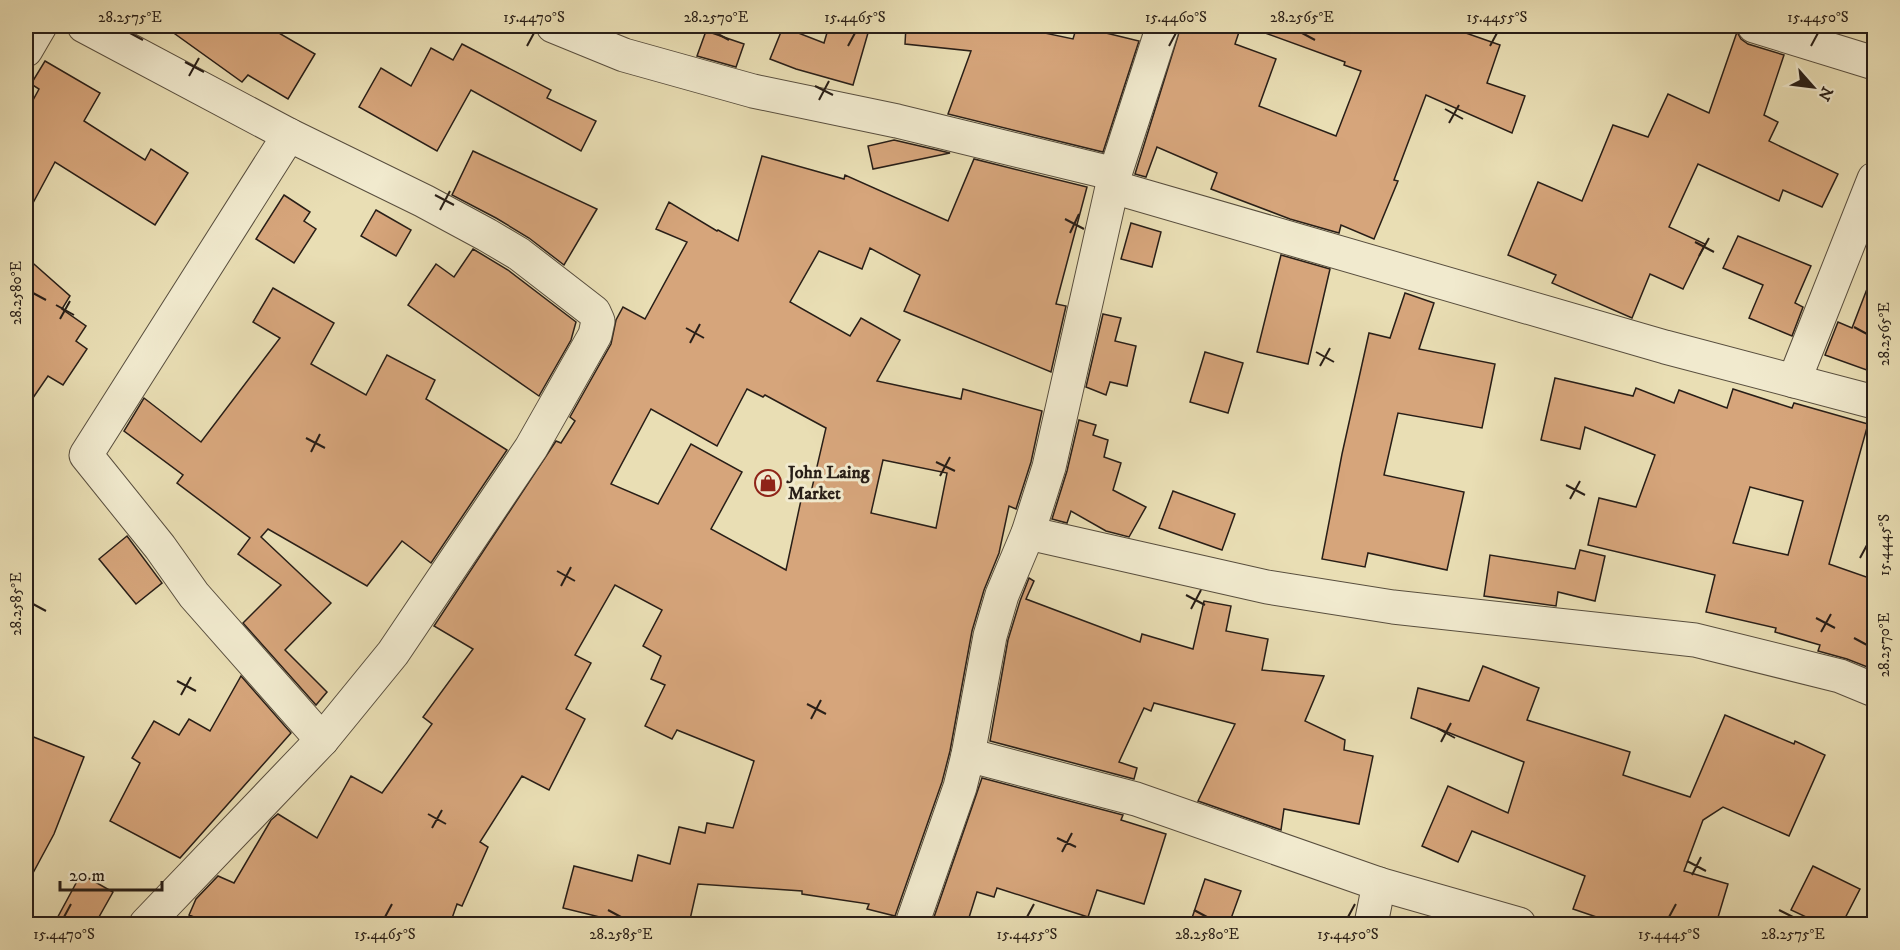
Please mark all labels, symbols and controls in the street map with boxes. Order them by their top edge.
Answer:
text: 28.2575°E [98,8,162,27]
text: 15.4470°S [503,8,565,27]
text: 28.2570°E [684,8,749,27]
text: 15.4465°S [824,8,886,27]
text: 15.4460°S [1145,8,1207,27]
text: 28.2565°E [1270,8,1334,27]
text: 15.4455°S [1467,8,1528,27]
text: 15.4450°S [1787,8,1849,27]
north arrow [1783,57,1843,117]
text: N [1813,83,1837,104]
text: 28.2580°E [7,261,26,325]
text: 28.2565°E [1875,302,1894,366]
place label: John Laing Market [786,462,871,505]
shop icon: John Laing Market [753,468,783,498]
text: 15.4445°S [1875,514,1894,576]
text: 28.2585°E [7,572,26,636]
text: 28.2570°E [1875,612,1894,677]
scale bar [60,854,162,892]
text: 20 m [69,865,105,887]
text: 15.4470°S [33,925,95,944]
text: 15.4465°S [354,925,416,944]
text: 28.2585°E [589,925,653,944]
text: 15.4455°S [997,925,1058,944]
text: 28.2580°E [1175,925,1239,944]
text: 15.4450°S [1317,925,1379,944]
text: 15.4445°S [1638,925,1700,944]
text: 28.2575°E [1761,925,1825,944]

